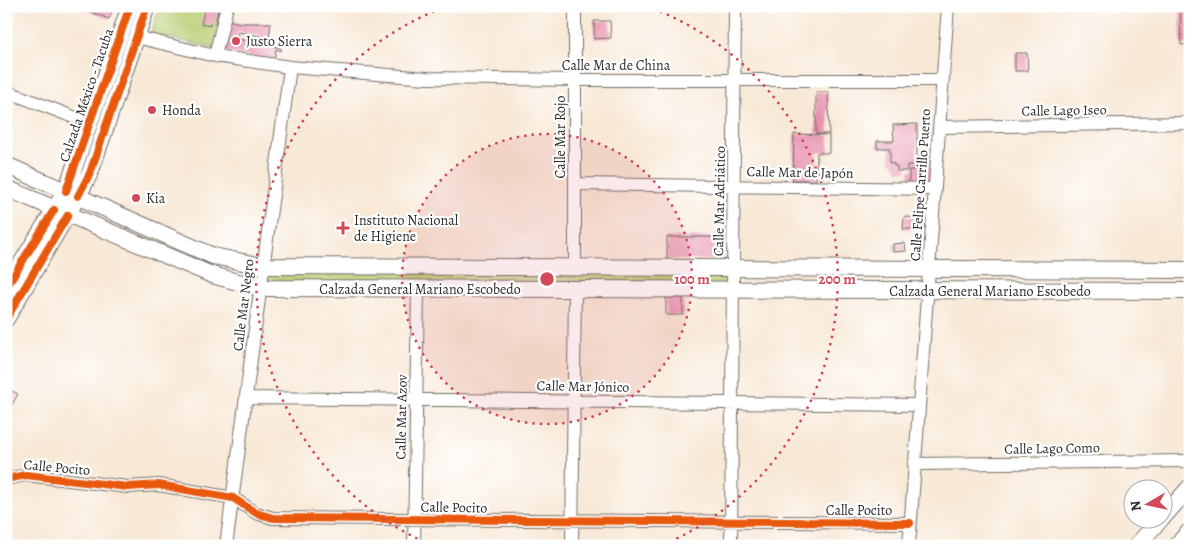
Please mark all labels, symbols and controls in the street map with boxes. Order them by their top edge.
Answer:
street label: Calzada México - Tacuba [55,25,118,165]
place label: Justo Sierra [246,32,313,51]
marker: Justo Sierra [230,35,242,47]
street label: Calle Mar de China [562,56,671,75]
street label: Calle Mar Rojo [551,95,570,179]
street label: Calle Lago Iseo [1021,100,1107,121]
place label: Honda [162,101,201,120]
marker: Honda [146,104,158,116]
street label: Calle Felipe Carrillo Puerto [906,108,935,262]
street label: Calle Mar Adriático [709,146,730,256]
street label: Calle Mar de Japón [746,162,854,183]
place label: Kia [146,189,166,208]
marker: Kia [130,192,142,204]
place label: Instituto Nacional de Higiene [354,211,459,246]
marker: Instituto Nacional de Higiene [336,221,350,235]
street label: Calle Mar Negro [228,258,259,352]
text: 100 m [674,269,710,289]
text: 200 m [818,269,856,289]
centre of rings [538,270,556,288]
street label: Calzada General Mariano Escobedo [319,280,521,299]
street label: Calzada General Mariano Escobedo [889,282,1091,301]
street label: Calle Mar Azov [391,374,412,460]
street label: Calle Mar Jónico [536,376,630,397]
street label: Calle Lago Como [1004,438,1100,459]
street label: Calle Pocito [23,455,91,480]
north arrow [1124,480,1174,530]
street label: Calle Pocito [420,497,488,518]
text: N [1125,499,1146,512]
street label: Calle Pocito [826,501,892,520]

